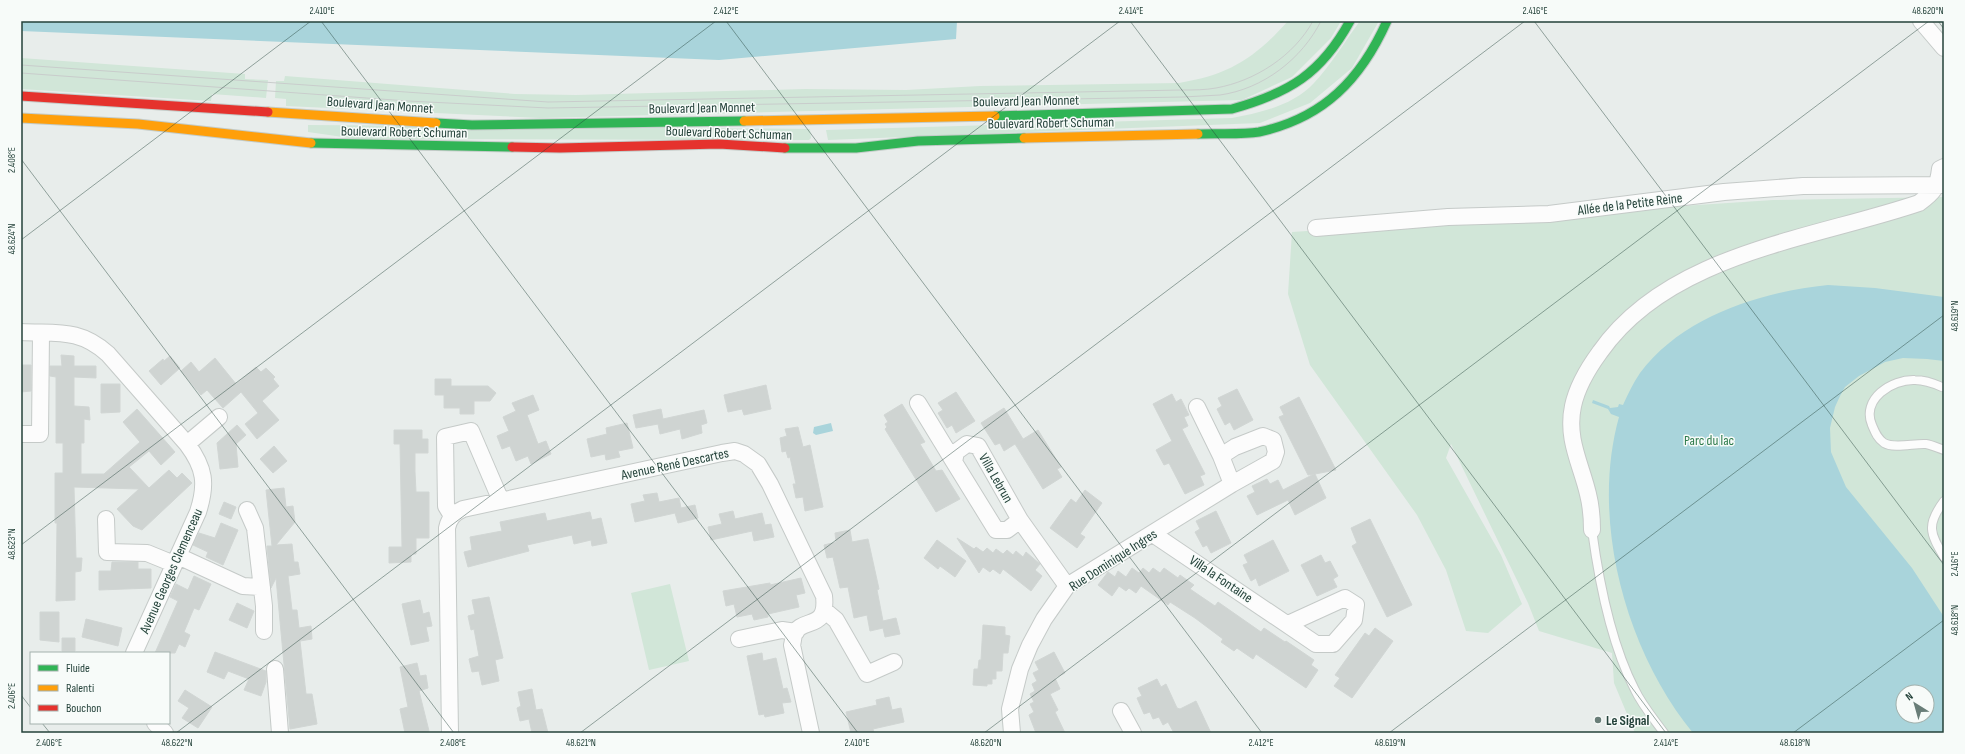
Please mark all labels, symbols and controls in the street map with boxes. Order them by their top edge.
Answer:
text: 2.410°E [309,5,335,17]
text: 2.412°E [713,5,739,17]
text: 2.414°E [1119,5,1143,17]
text: 2.416°E [1522,5,1548,17]
text: 48.620°N [1912,5,1944,17]
street label: Boulevard Jean Monnet [973,92,1079,110]
street label: Boulevard Jean Monnet [326,93,434,117]
street label: Boulevard Jean Monnet [649,99,755,117]
street label: Boulevard Robert Schuman [988,113,1114,133]
street label: Boulevard Robert Schuman [341,122,467,142]
street label: Boulevard Robert Schuman [665,122,793,144]
text: 2.408°E [6,147,18,173]
street label: Allée de la Petite Reine [1576,189,1683,219]
text: 48.624°N [6,224,18,254]
text: 48.619°N [1949,301,1961,331]
park label: Parc du lac [1684,432,1734,449]
street label: Avenue René Descartes [619,444,730,484]
street label: Villa Lebrun [975,450,1017,506]
street label: Avenue Georges Clemenceau [135,506,206,637]
street label: Rue Dominique Ingres [1066,525,1160,595]
text: 48.623°N [6,528,18,560]
text: 2.416°E [1949,551,1961,577]
street label: Villa la Fontaine [1186,552,1256,606]
text: 48.618°N [1949,605,1961,635]
legend [30,652,170,724]
text: Fluide [66,661,90,676]
text: Ralenti [66,681,94,696]
text: 2.406°E [6,683,18,709]
north arrow [1895,684,1935,724]
text: N [1903,689,1916,703]
text: Bouchon [66,701,101,716]
place label: Le Signal [1606,712,1650,729]
marker: Le Signal [1593,715,1603,725]
text: 2.406°E [36,737,62,749]
text: 48.622°N [162,737,193,749]
text: 2.408°E [440,737,466,749]
text: 48.621°N [566,737,596,749]
text: 2.410°E [844,737,870,749]
text: 48.620°N [970,737,1002,749]
text: 2.412°E [1248,737,1274,749]
text: 48.619°N [1375,737,1405,749]
text: 2.414°E [1654,737,1678,749]
text: 48.618°N [1780,737,1810,749]

